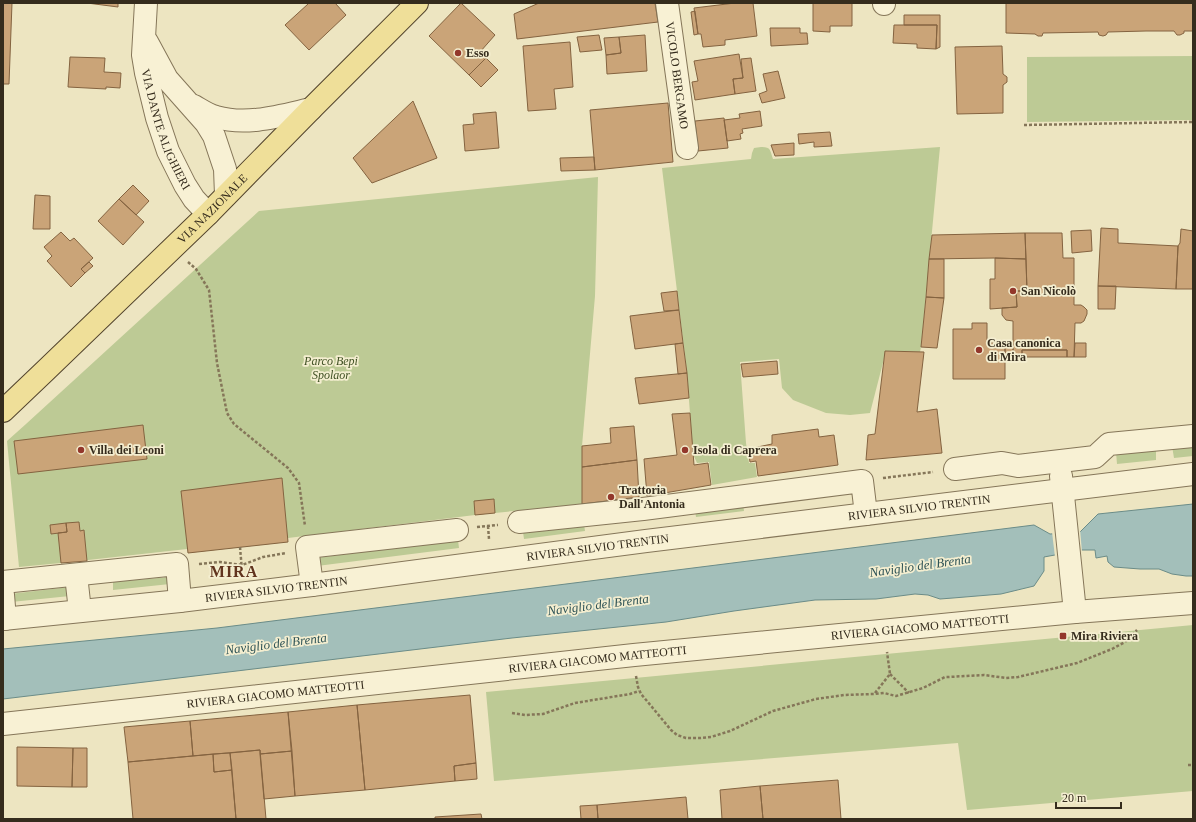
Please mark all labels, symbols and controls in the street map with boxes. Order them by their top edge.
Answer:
street label: VICOLO BERGAMO [663,21,691,130]
place label: Esso [466,46,489,60]
marker: Esso [453,48,463,58]
street label: VIA DANTE ALIGHIERI [138,67,193,192]
street label: VIA NAZIONALE [174,171,250,247]
place label: San Nicolò [1021,284,1076,298]
marker: San Nicolò [1008,286,1018,296]
place label: Casa canonica di Mira [987,336,1061,364]
marker: Casa canonica di Mira [974,345,984,355]
park label: Parco Bepi Spolaor [303,354,358,382]
place label: Villa dei Leoni [89,443,165,457]
place label: Isola di Caprera [693,443,777,457]
marker: Villa dei Leoni [76,445,86,455]
marker: Isola di Caprera [680,445,690,455]
place label: Trattoria Dall'Antonia [619,483,685,511]
marker: Trattoria Dall'Antonia [606,492,616,502]
street label: RIVIERA SILVIO TRENTIN [847,492,992,523]
street label: RIVIERA SILVIO TRENTIN [526,531,670,564]
water label: Naviglio del Brenta [868,551,972,580]
district label: MIRA [210,563,258,580]
street label: RIVIERA SILVIO TRENTIN [204,573,349,605]
water label: Naviglio del Brenta [546,591,650,618]
street label: RIVIERA GIACOMO MATTEOTTI [830,611,1010,643]
place label: Mira Riviera [1071,629,1138,643]
water label: Naviglio del Brenta [224,630,328,657]
marker: Mira Riviera [1058,631,1068,641]
street label: RIVIERA GIACOMO MATTEOTTI [508,643,687,676]
street label: RIVIERA GIACOMO MATTEOTTI [186,678,365,711]
scale bar [1056,784,1121,810]
text: 20 m [1062,791,1087,805]

